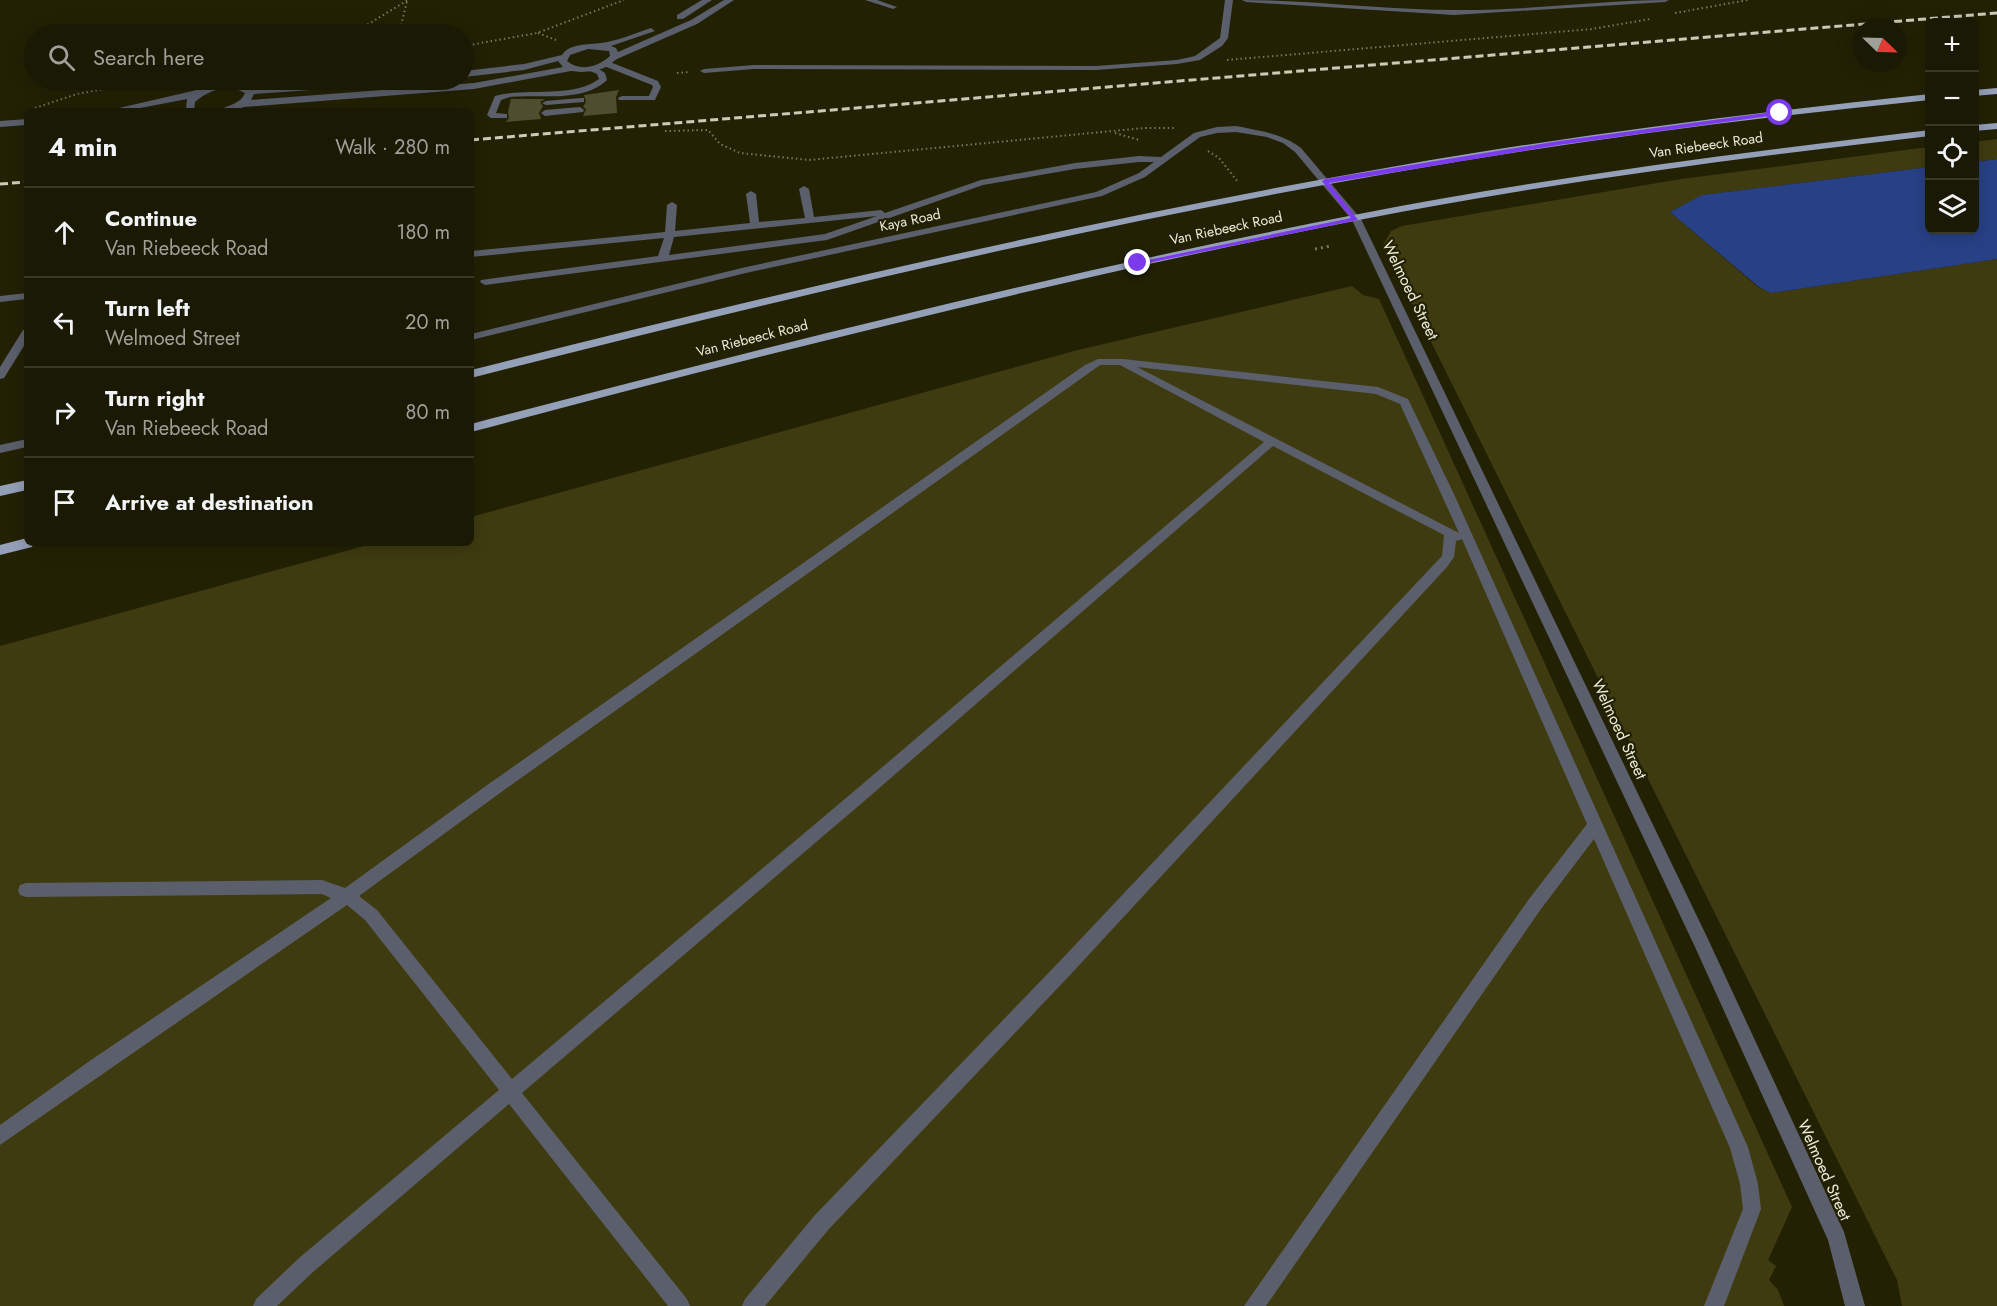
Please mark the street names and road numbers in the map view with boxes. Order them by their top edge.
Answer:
street label: Van Riebeeck Road [1648,127,1764,163]
street label: Kaya Road [878,204,942,236]
street label: Van Riebeeck Road [1168,206,1284,250]
street label: Welmoed Street [1377,237,1445,344]
street label: Van Riebeeck Road [694,314,810,362]
street label: Welmoed Street [1586,675,1653,783]
street label: Welmoed Street [1792,1116,1857,1224]

